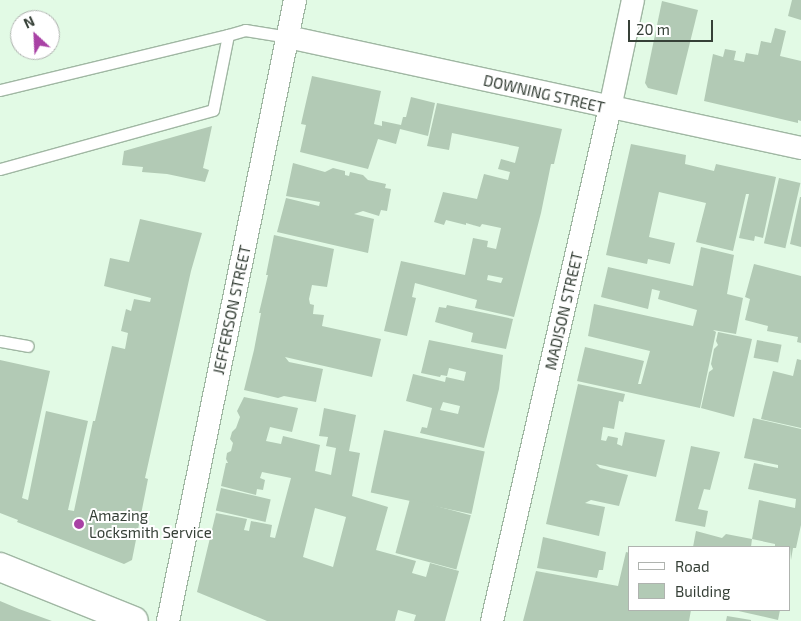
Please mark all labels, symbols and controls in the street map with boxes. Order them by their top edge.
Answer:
north arrow [10,10,60,60]
scale bar [631,10,716,42]
text: N [21,12,37,32]
text: 20 m [636,20,670,38]
street label: DOWNING STREET [482,71,606,117]
street label: JEFFERSON STREET [210,244,254,376]
street label: MADISON STREET [542,250,586,372]
place label: Amazing Locksmith Service [89,506,212,541]
marker: Amazing Locksmith Service [73,518,85,530]
legend [628,546,791,611]
text: Road [675,557,710,575]
text: Building [675,582,730,600]

